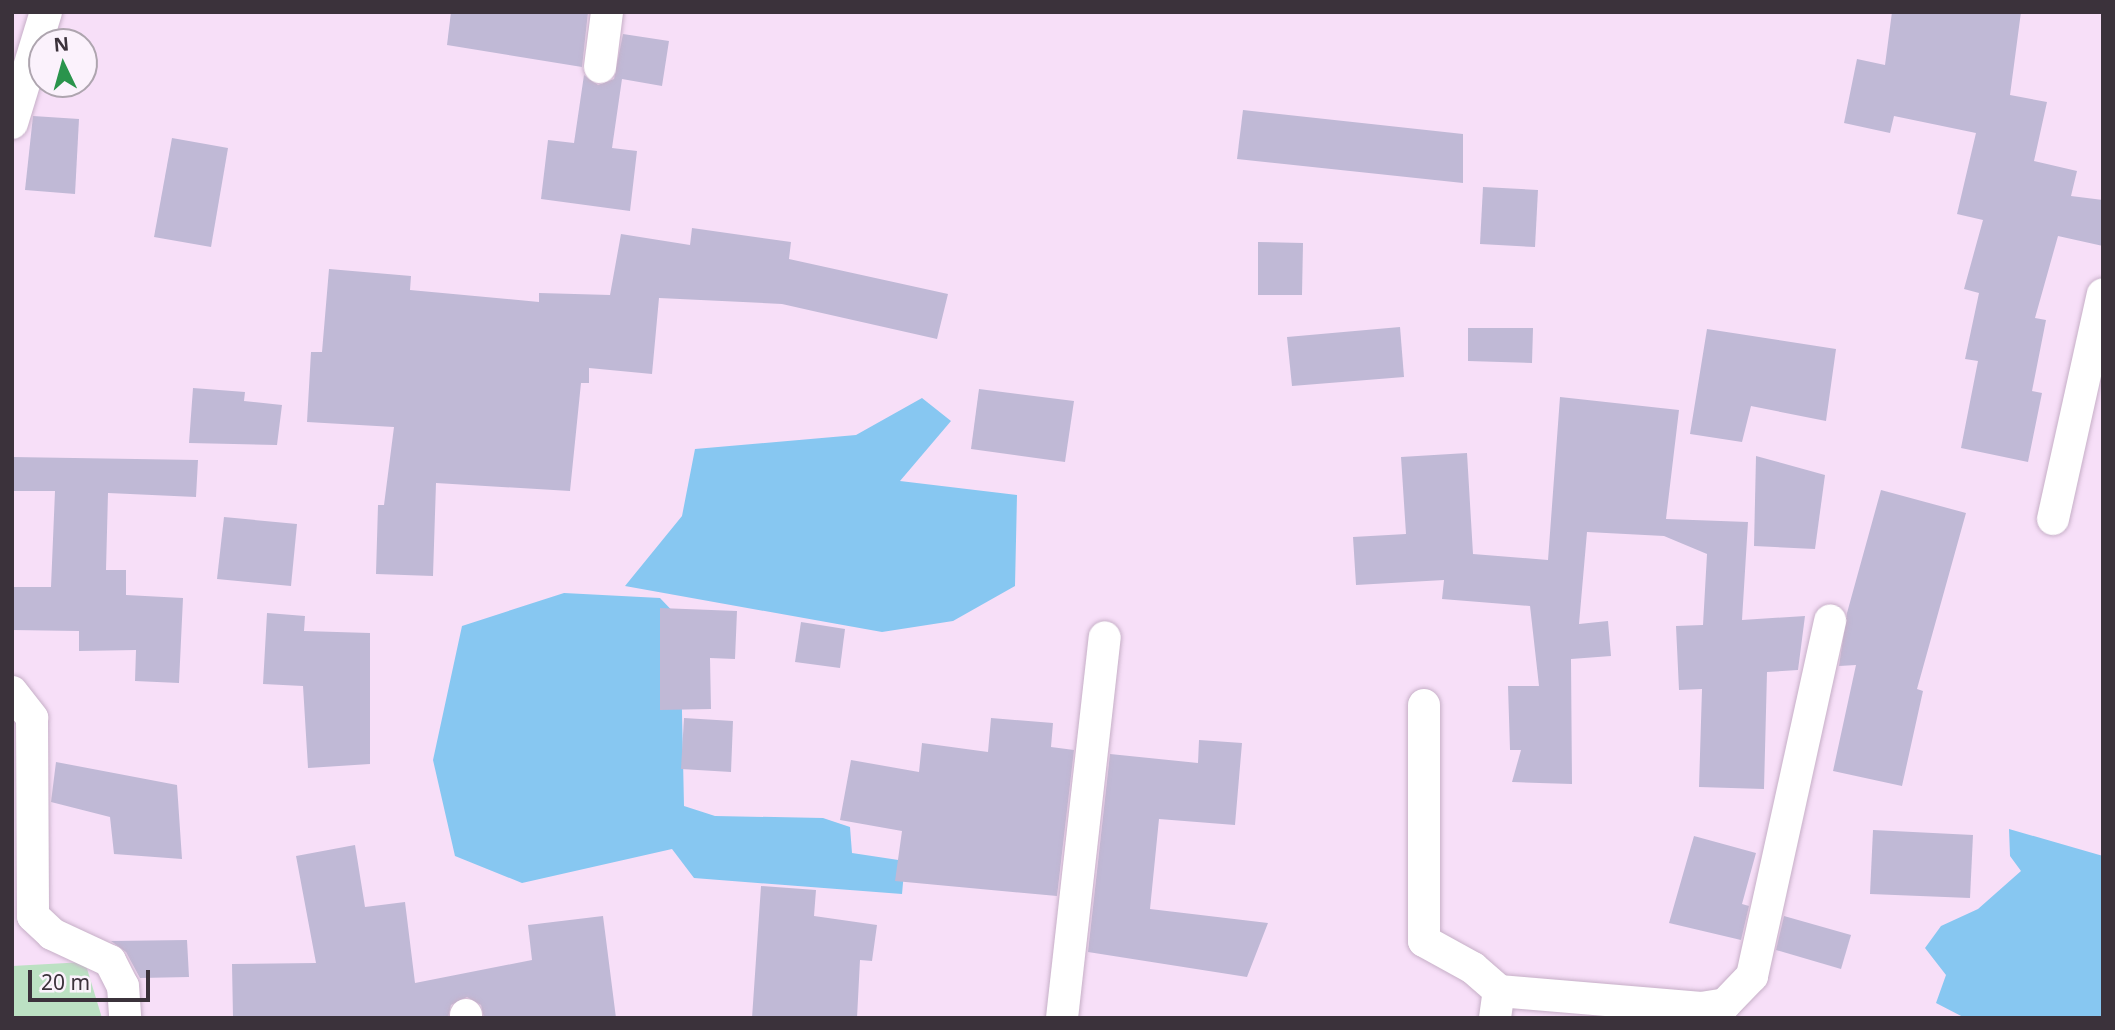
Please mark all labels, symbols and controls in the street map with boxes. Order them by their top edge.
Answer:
north arrow [28,28,98,98]
text: N [53,30,70,58]
scale bar [32,956,154,1000]
text: 20 m [41,968,90,996]

